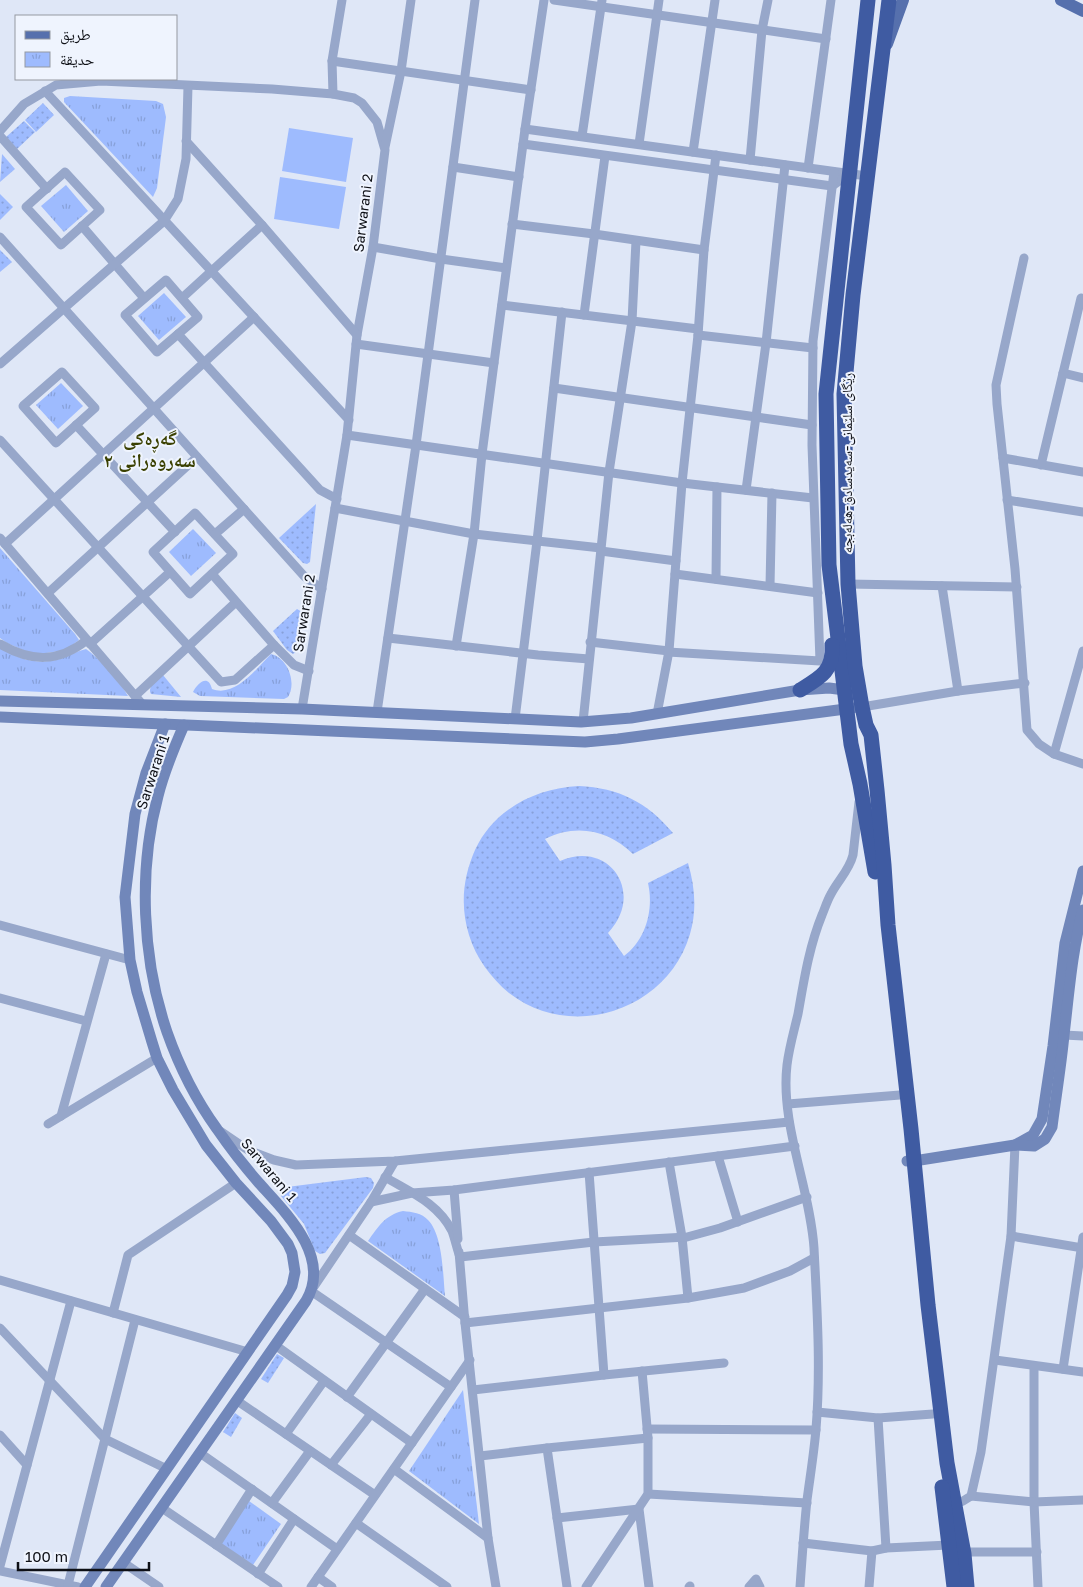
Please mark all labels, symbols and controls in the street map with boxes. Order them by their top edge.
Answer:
legend [15,15,178,80]
text: طريق [60,25,91,45]
text: حديقة [60,50,95,68]
street label: Sarwarani 2 [349,173,376,253]
street label: رێگای سلێمانی-سەیدسادق-هەلەبجە [838,373,856,553]
district label: گەڕەکی سەروەرانی ٢ [104,426,196,472]
street label: Sarwarani 2 [289,573,318,653]
street label: Sarwarani 1 [132,732,173,811]
street label: Sarwarani 1 [238,1135,301,1205]
scale bar [18,1540,149,1572]
text: 100 m [25,1547,68,1565]

